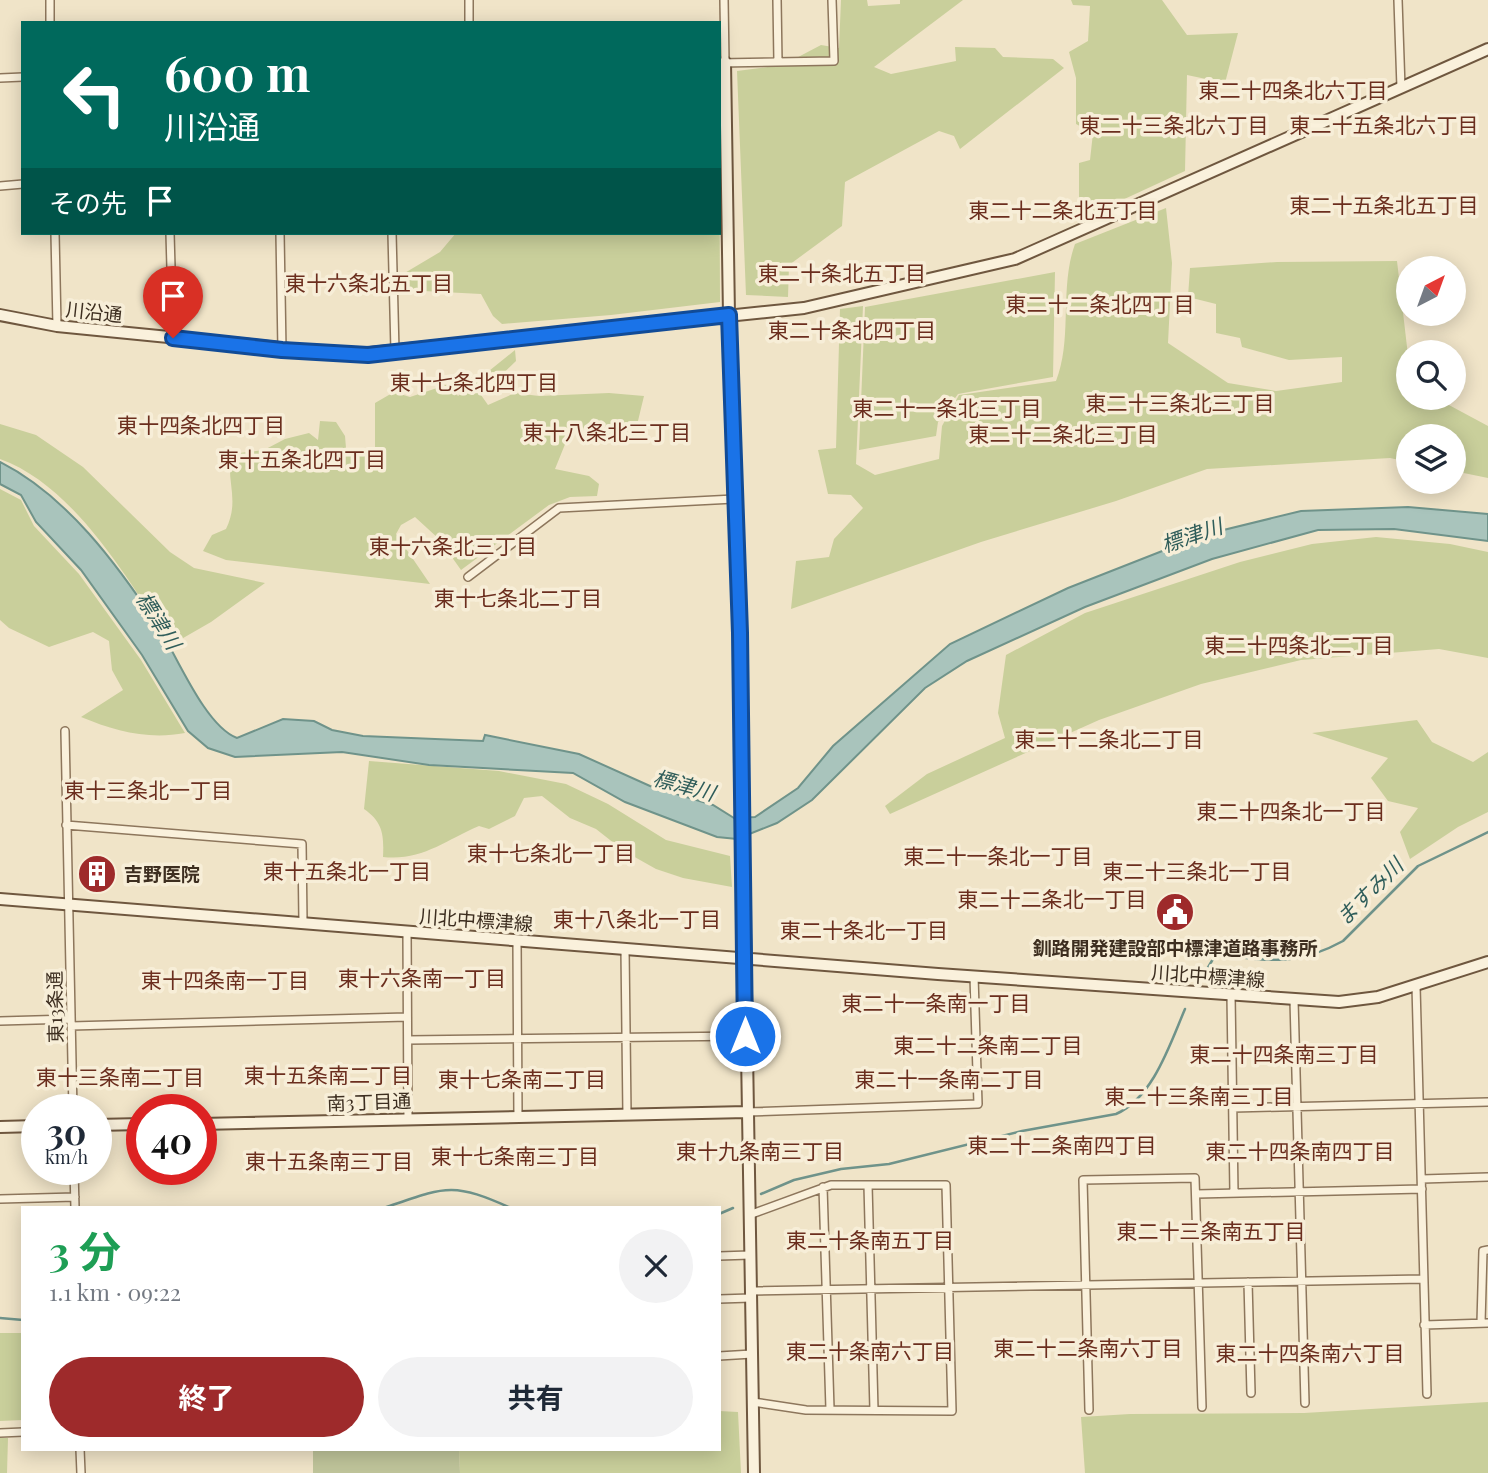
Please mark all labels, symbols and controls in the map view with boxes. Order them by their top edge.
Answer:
text: 600 m [164,39,310,104]
icon: left [49,49,140,140]
district label: 東二十四条北六丁目 [1199,75,1388,103]
text: 川沿通 [164,104,260,147]
district label: 東二十三条北六丁目 [1080,110,1269,138]
district label: 東二十五条北六丁目 [1290,110,1479,138]
icon: arrive [141,182,179,220]
text: その先 [49,185,127,220]
district label: 東二十五条北五丁目 [1290,190,1479,218]
district label: 東二十二条北五丁目 [969,195,1158,223]
north arrow [1396,256,1466,326]
map controls [1396,256,1466,494]
district label: 東二十条北五丁目 [758,258,926,286]
pin [143,266,203,338]
district label: 東十六条北五丁目 [285,268,453,296]
icon: arrive [154,277,192,315]
district label: 東二十二条北四丁目 [1006,289,1195,317]
street label: 川沿通 [64,295,124,327]
district label: 東二十条北四丁目 [768,315,936,343]
button: search [1396,340,1466,410]
district label: 東十七条北四丁目 [390,367,558,395]
district label: 東二十三条北三丁目 [1086,388,1275,416]
district label: 東二十一条北三丁目 [853,393,1042,421]
district label: 東十四条北四丁目 [117,410,285,438]
district label: 東十八条北三丁目 [523,417,691,445]
district label: 東二十二条北三丁目 [969,419,1158,447]
button: layers [1396,424,1466,494]
district label: 東十五条北四丁目 [218,444,386,472]
water label: 標津川 [1157,510,1228,558]
district label: 東十六条北三丁目 [369,531,537,559]
district label: 東十七条北二丁目 [434,583,602,611]
water label: 標津川 [131,586,189,656]
district label: 東二十四条北二丁目 [1205,630,1394,658]
district label: 東二十二条北二丁目 [1015,724,1204,752]
water label: 標津川 [650,762,720,806]
district label: 東十三条北一丁目 [64,775,232,803]
district label: 東二十四条北一丁目 [1197,796,1386,824]
district label: 東十七条北一丁目 [467,838,635,866]
district label: 東二十一条北一丁目 [904,841,1093,869]
water label: ますみ川 [1329,850,1410,930]
building icon: 吉野医院 [76,853,118,895]
district label: 東十五条北一丁目 [263,856,431,884]
district label: 東二十三条北一丁目 [1103,856,1292,884]
place label: 吉野医院 [124,860,200,886]
district label: 東二十二条北一丁目 [958,884,1147,912]
public building icon: 釧路開発建設部中標津道路事務所 [1154,891,1196,933]
street label: 川北中標津線 [418,902,534,936]
district label: 東十八条北一丁目 [553,904,721,932]
district label: 東二十条北一丁目 [780,915,948,943]
place label: 釧路開発建設部中標津道路事務所 [1032,934,1318,960]
street label: 川北中標津線 [1150,958,1266,992]
district label: 東十六条南一丁目 [338,963,506,991]
district label: 東十四条南一丁目 [141,965,309,993]
street label: 東13条通 [40,971,68,1043]
district label: 東二十一条南一丁目 [842,988,1031,1016]
position arrow [708,999,782,1073]
district label: 東二十二条南二丁目 [894,1030,1083,1058]
district label: 東二十四条南三丁目 [1190,1039,1379,1067]
district label: 東十五条南二丁目 [244,1060,412,1088]
district label: 東十三条南二丁目 [36,1062,204,1090]
district label: 東十七条南二丁目 [438,1064,606,1092]
district label: 東二十一条南二丁目 [855,1064,1044,1092]
district label: 東二十三条南三丁目 [1105,1081,1294,1109]
street label: 南3丁目通 [326,1087,412,1115]
speed limit sign: 40 [126,1094,217,1185]
text: 30 [47,1107,86,1154]
district label: 東二十二条南四丁目 [968,1130,1157,1158]
district label: 東十九条南三丁目 [676,1136,844,1164]
district label: 東二十四条南四丁目 [1206,1136,1395,1164]
district label: 東十七条南三丁目 [431,1141,599,1169]
text: km/h [45,1145,88,1169]
district label: 東十五条南三丁目 [245,1146,413,1174]
district label: 東二十三条南五丁目 [1117,1216,1306,1244]
text: 3 分 [49,1222,121,1278]
district label: 東二十条南五丁目 [786,1225,954,1253]
button: close [619,1229,693,1303]
text: 1.1 km · 09:22 [49,1276,181,1307]
district label: 東二十二条南六丁目 [994,1333,1183,1361]
district label: 東二十条南六丁目 [786,1336,954,1364]
district label: 東二十四条南六丁目 [1216,1338,1405,1366]
button: 終了 [49,1357,364,1437]
button: 共有 [378,1357,693,1437]

